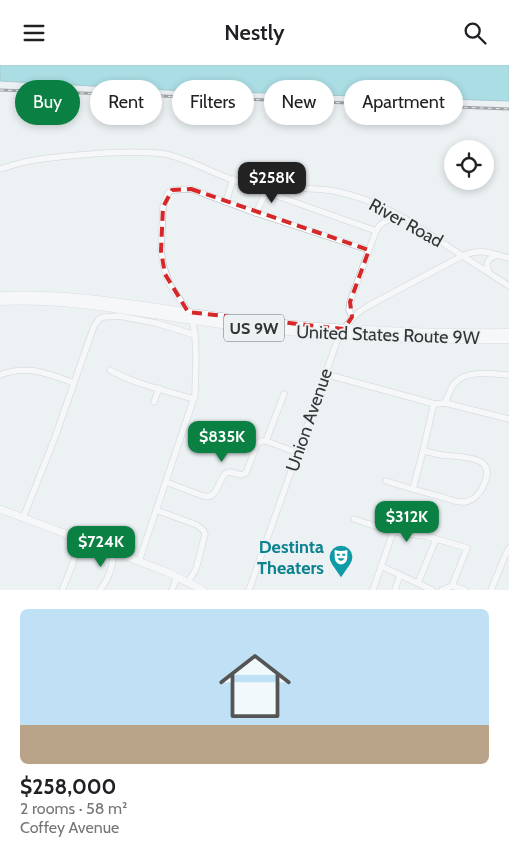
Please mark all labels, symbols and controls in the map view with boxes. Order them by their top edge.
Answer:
icon: menu [20,19,48,47]
text: Nestly [224,19,285,46]
icon: search [461,19,489,47]
chip: Buy [15,80,80,125]
chip: Rent [90,80,162,125]
chip: Filters [172,80,254,125]
chip: New [264,80,334,125]
chip: Apartment [344,80,463,125]
map controls [444,140,494,190]
button: locate [444,140,494,190]
pin: $258K [237,161,307,204]
text: $258K [249,168,295,187]
street label: River Road [365,194,447,252]
road number: US 9W [224,315,284,341]
street label: United States Route 9W [296,321,480,349]
street label: Union Avenue [281,365,337,475]
pin: $835K [187,421,257,463]
text: $835K [199,427,245,446]
pin: $312K [372,501,442,543]
text: $312K [386,507,428,526]
pin: $724K [66,525,136,568]
text: $724K [78,532,124,551]
place label: Destinta Theaters [257,536,324,579]
theatre icon: Destinta Theaters [328,544,354,578]
icon: home [210,641,300,731]
text: $258,000 [20,774,116,799]
text: 2 rooms · 58 m² [20,799,127,818]
text: Coffey Avenue [20,818,119,837]

